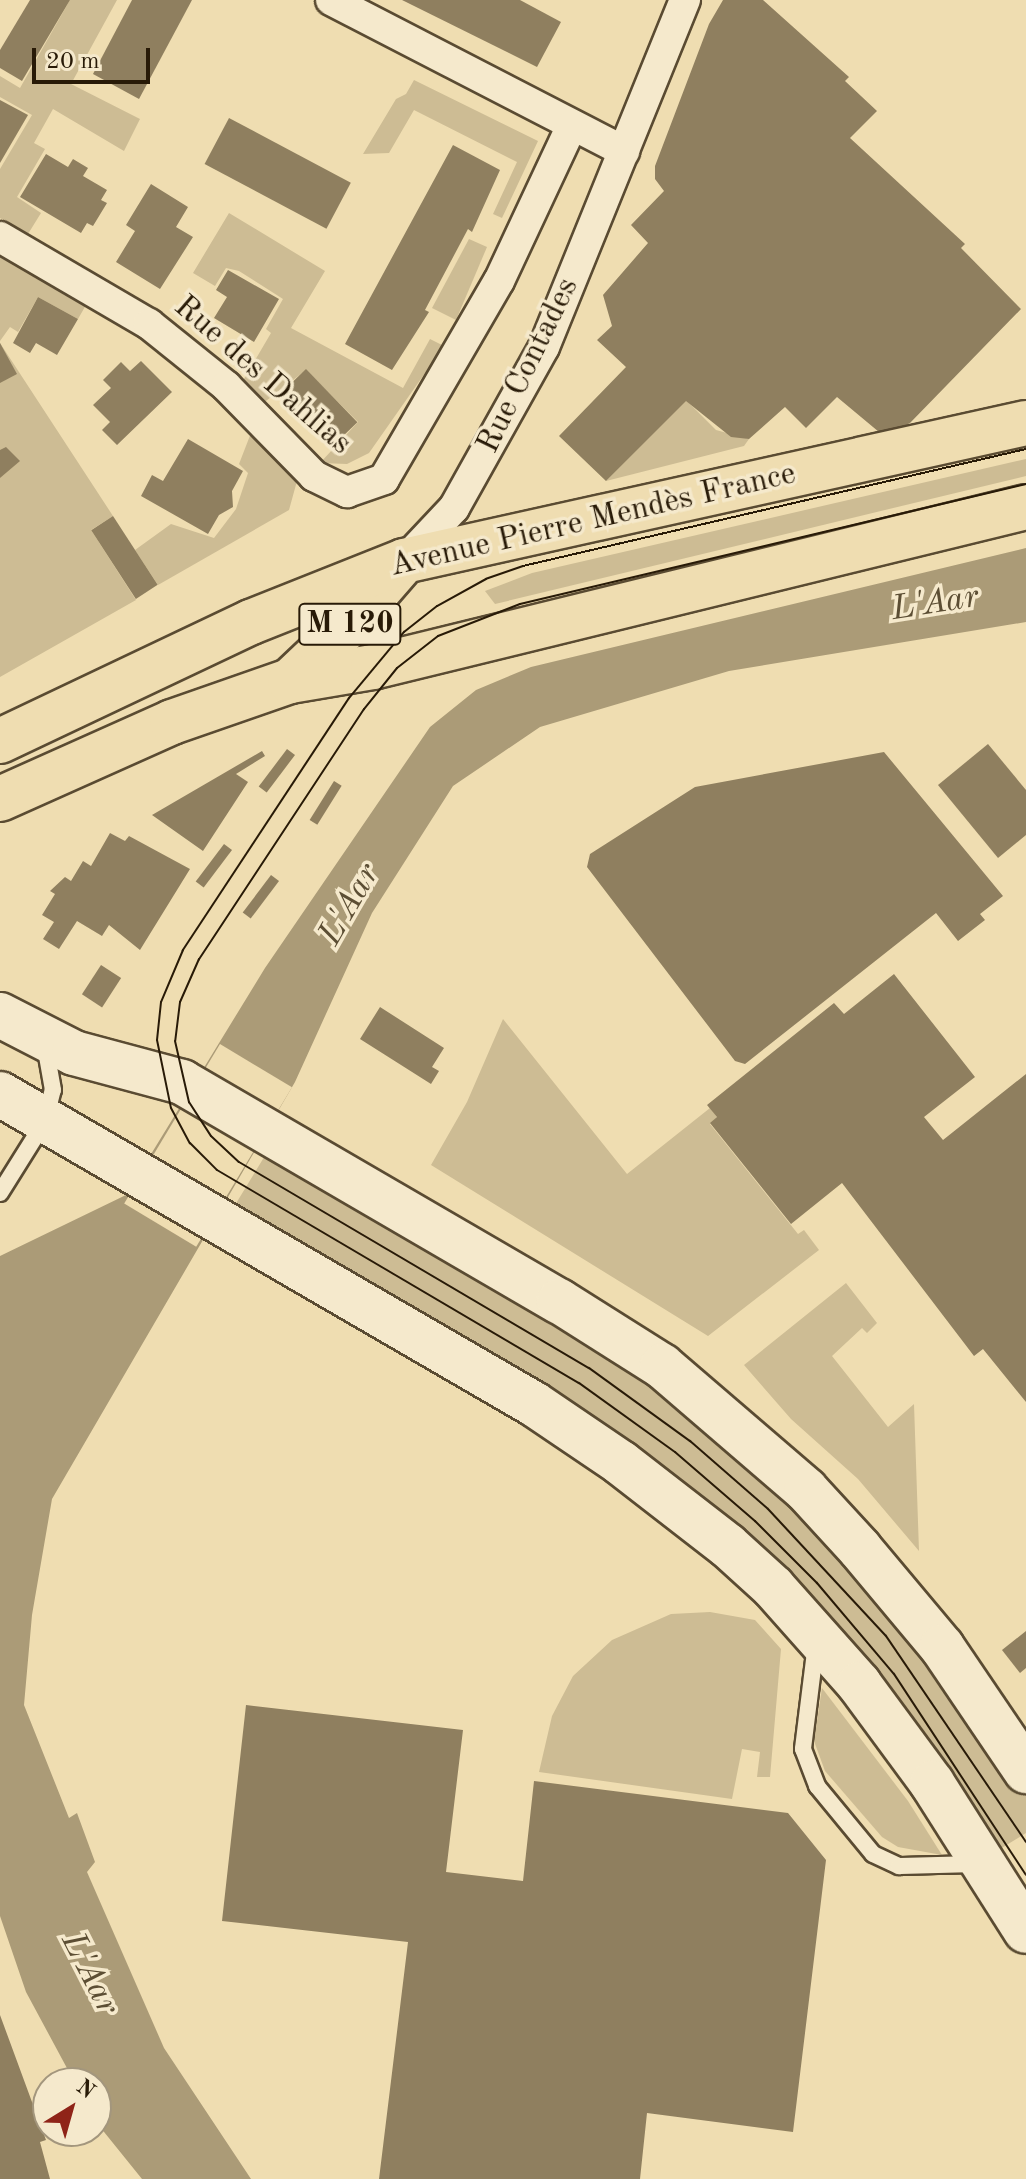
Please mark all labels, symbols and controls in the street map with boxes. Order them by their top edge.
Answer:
scale bar [36,32,154,82]
text: 20 m [46,50,100,74]
street label: Rue Contades [470,272,588,460]
street label: Rue des Dahlias [165,288,359,464]
street label: Avenue Pierre Mendès France [386,456,800,586]
water label: L'Aar [889,577,981,631]
road number: M 120 [298,598,402,650]
water label: L'Aar [310,857,390,953]
water label: L'Aar [51,1926,127,2022]
north arrow [32,2067,112,2147]
text: N [72,2076,99,2103]

